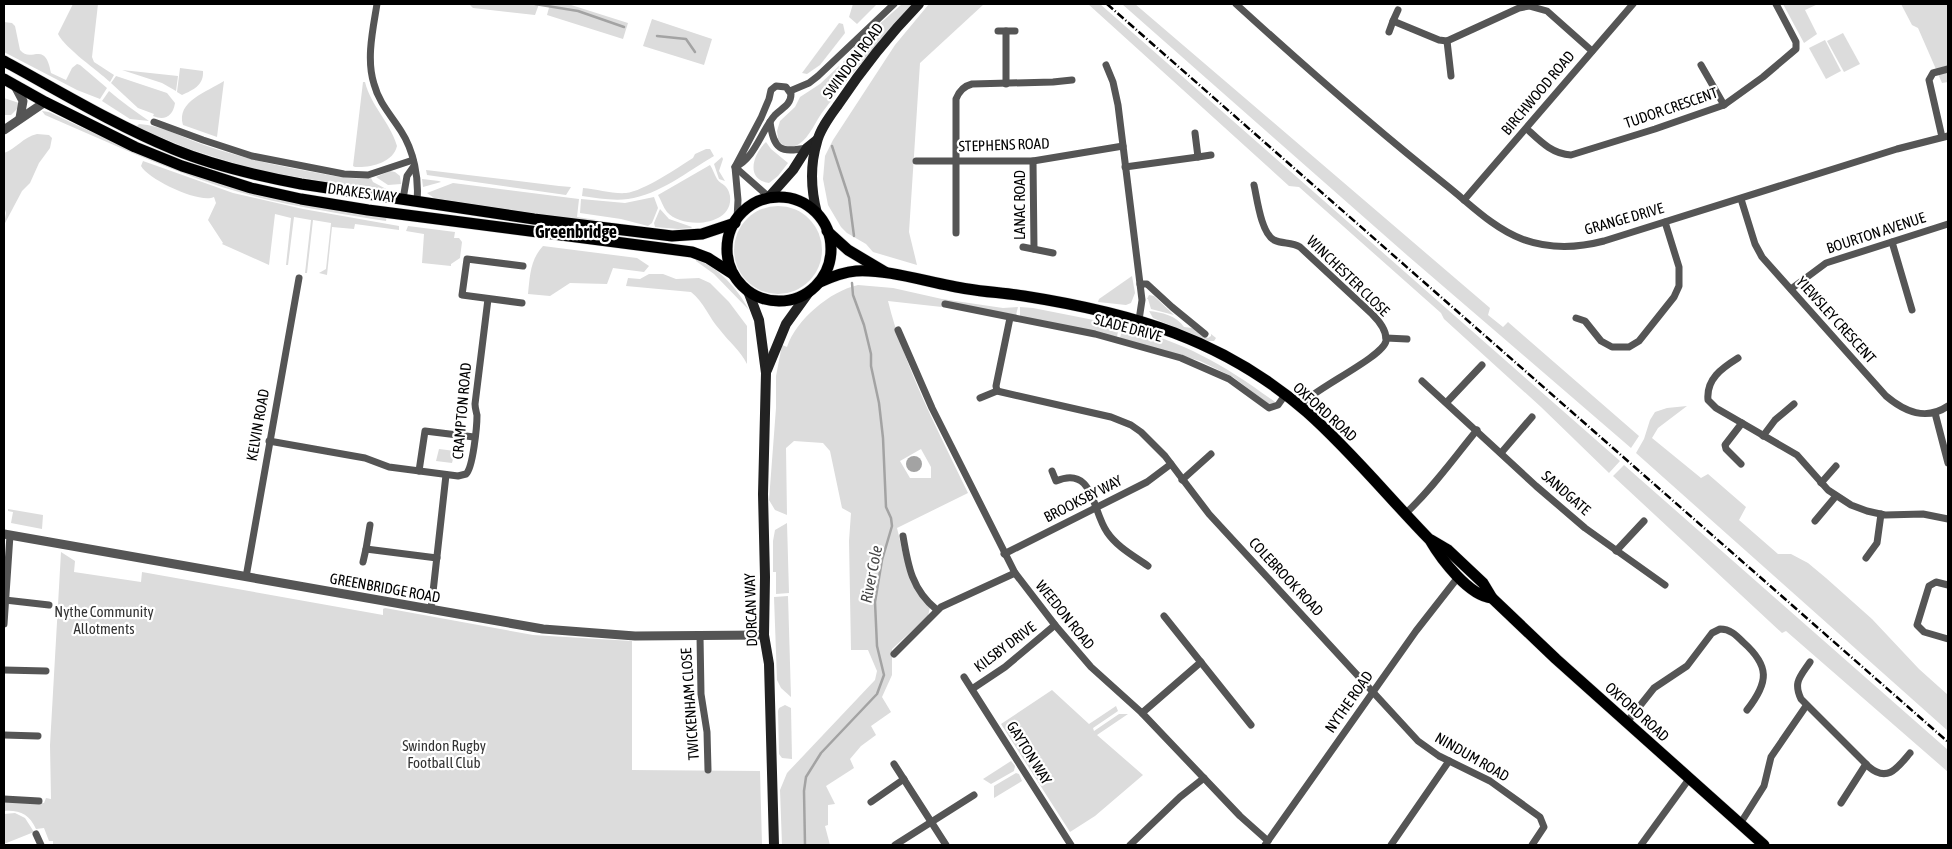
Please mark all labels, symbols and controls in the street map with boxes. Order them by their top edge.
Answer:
street label: SWINDON ROAD [819,20,886,102]
street label: BIRCHWOOD ROAD [1498,47,1578,138]
street label: TUDOR CRESCENT [1622,83,1720,131]
street label: STEPHENS ROAD [958,134,1050,155]
street label: LANAC ROAD [1011,170,1028,240]
street label: DRAKES WAY [327,179,398,206]
street label: GRANGE DRIVE [1582,199,1666,238]
street label: BOURTON AVENUE [1824,208,1928,257]
district label: Greenbridge [535,221,617,242]
street label: WINCHESTER CLOSE [1304,232,1394,320]
street label: YIEWSLEY CRESCENT [1793,273,1880,367]
street label: SLADE DRIVE [1092,310,1165,345]
street label: CRAMPTON ROAD [449,362,474,460]
street label: OXFORD ROAD [1290,379,1361,445]
street label: KELVIN ROAD [243,388,272,462]
street label: SANDGATE [1539,467,1594,519]
street label: BROOKSBY WAY [1041,471,1125,525]
street label: COLEBROOK ROAD [1246,534,1327,619]
water label: River Cole [857,544,885,604]
street label: GREENBRIDGE ROAD [328,569,442,606]
street label: DORCAN WAY [741,573,760,647]
street label: WEEDON ROAD [1032,577,1098,653]
park label: Nythe Community Allotments [54,603,154,637]
street label: KILSBY DRIVE [971,618,1039,675]
street label: TWICKENHAM CLOSE [677,647,702,761]
street label: NYTHE ROAD [1321,668,1376,736]
street label: OXFORD ROAD [1602,679,1673,745]
street label: GAYTON WAY [1003,718,1056,788]
street label: NINDUM ROAD [1432,729,1512,785]
park label: Swindon Rugby Football Club [402,737,486,771]

